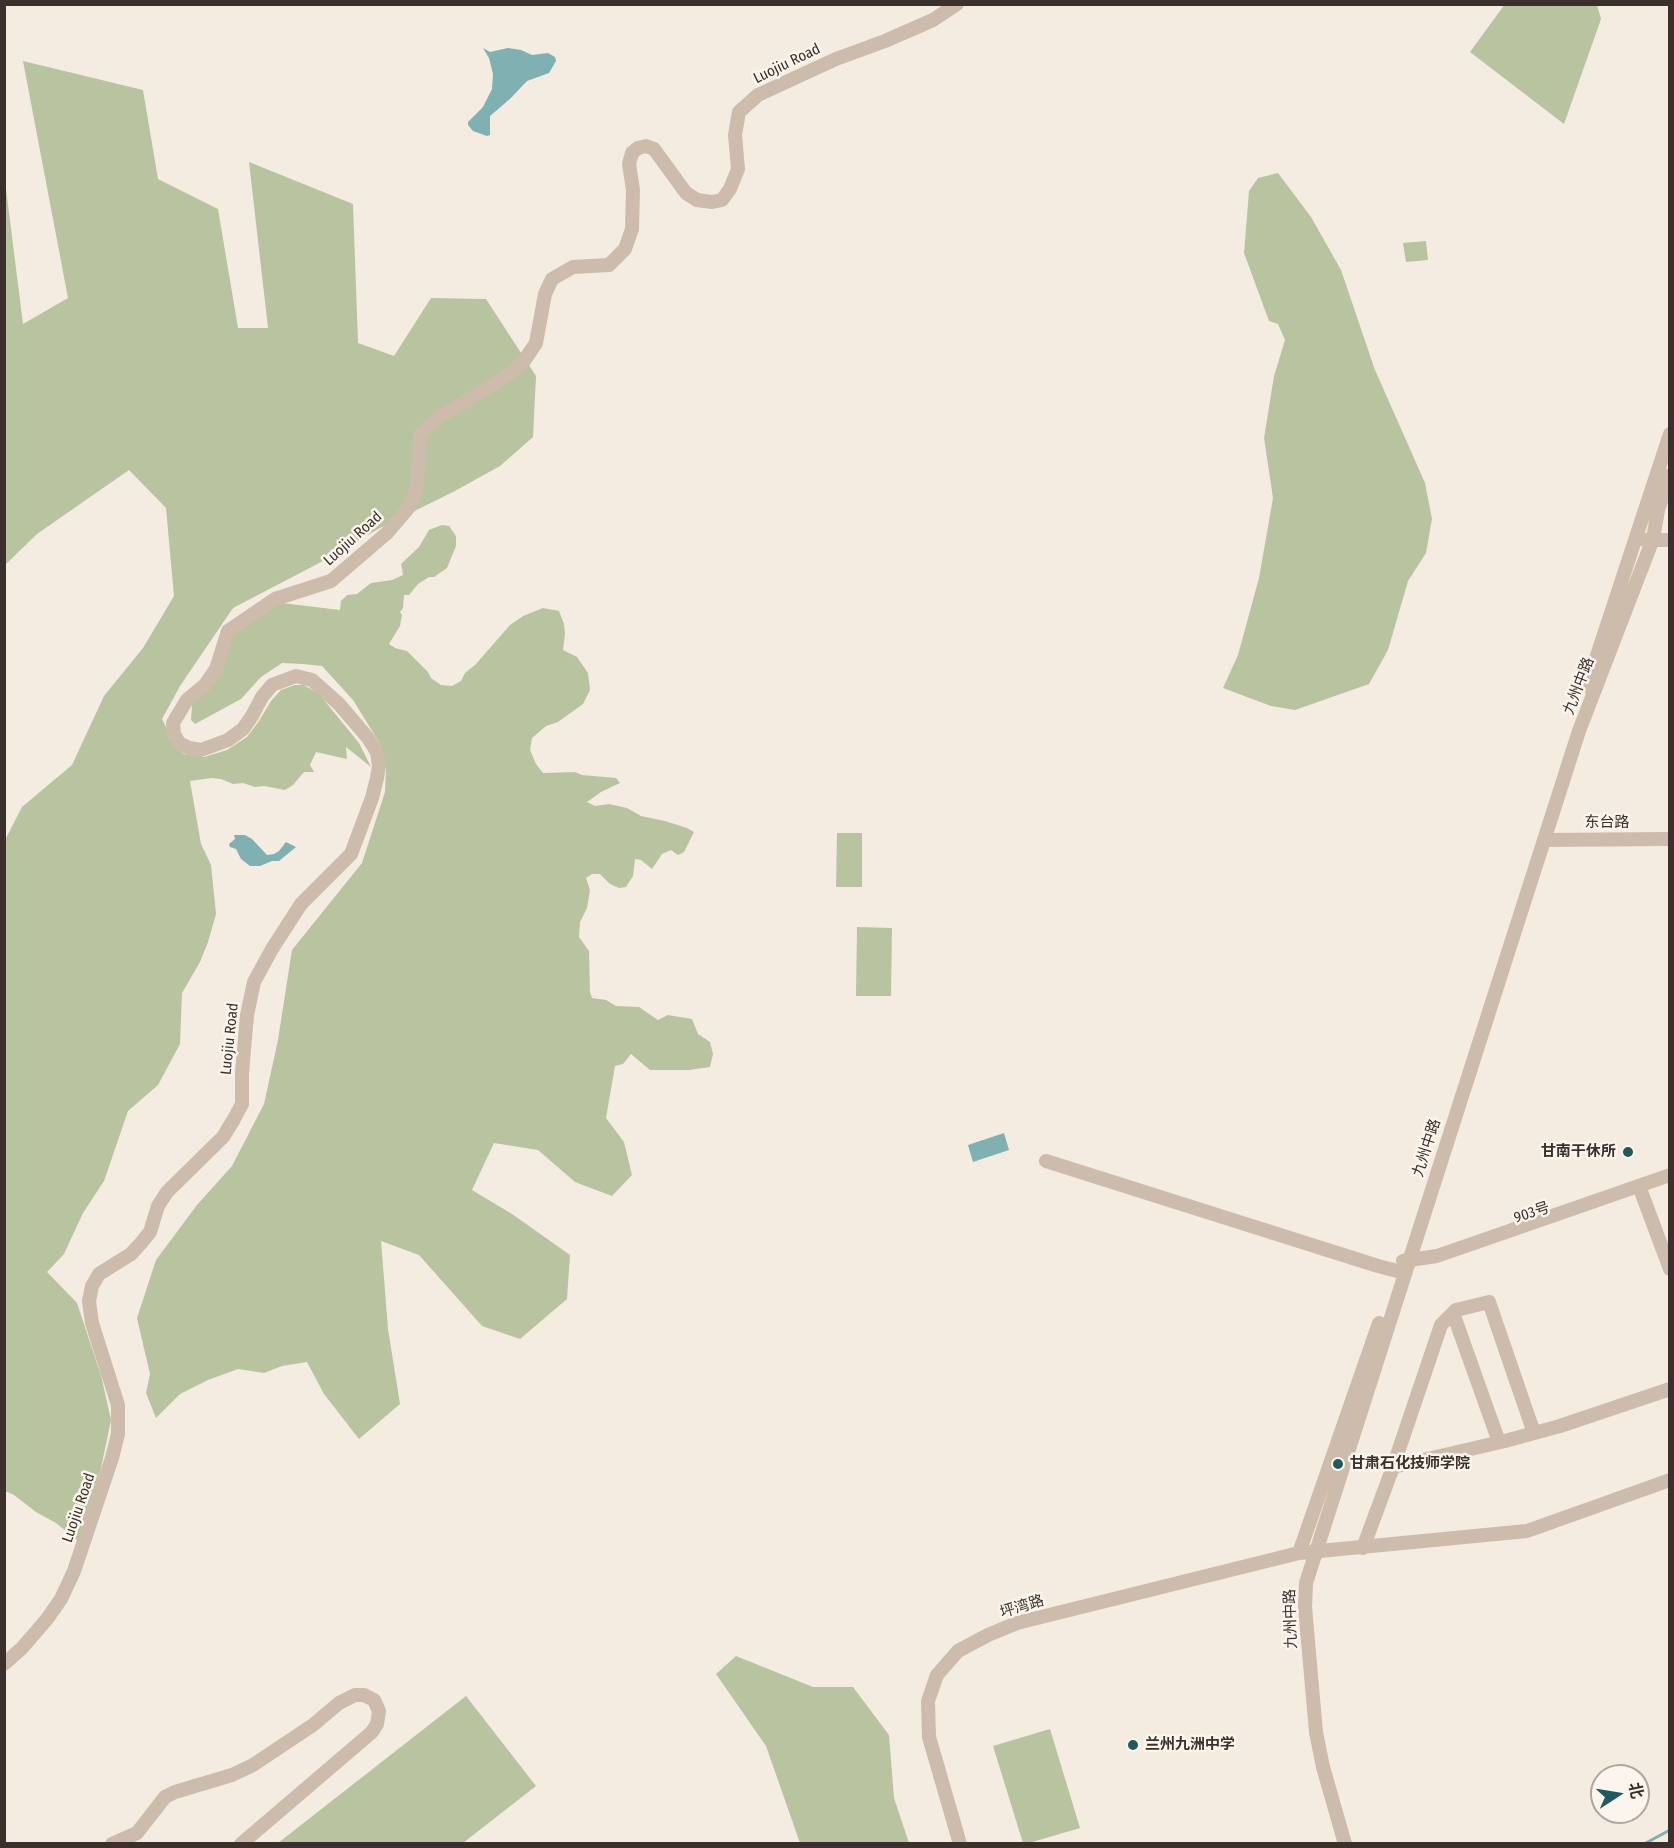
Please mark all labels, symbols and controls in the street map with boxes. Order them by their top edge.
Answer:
street label: Luojiu Road [751,40,823,88]
street label: Luojiu Road [320,508,386,570]
street label: 九州中路 [1560,655,1598,717]
street label: 东台路 [1585,814,1629,832]
street label: Luojiu Road [217,1002,243,1076]
street label: 九州中路 [1409,1117,1445,1179]
place label: 甘南干休所 [1541,1143,1616,1161]
marker: 甘南干休所 [1621,1145,1635,1159]
street label: 903号 [1512,1199,1552,1227]
place label: 甘肃石化技师学院 [1350,1455,1470,1473]
marker: 甘肃石化技师学院 [1331,1457,1345,1471]
street label: Luojiu Road [59,1471,99,1545]
street label: 九州中路 [1281,1589,1301,1649]
street label: 坪湾路 [998,1592,1046,1622]
place label: 兰州九洲中学 [1145,1736,1235,1754]
marker: 兰州九洲中学 [1126,1738,1140,1752]
north arrow [1590,1764,1650,1824]
text: 北 [1625,1781,1647,1800]

